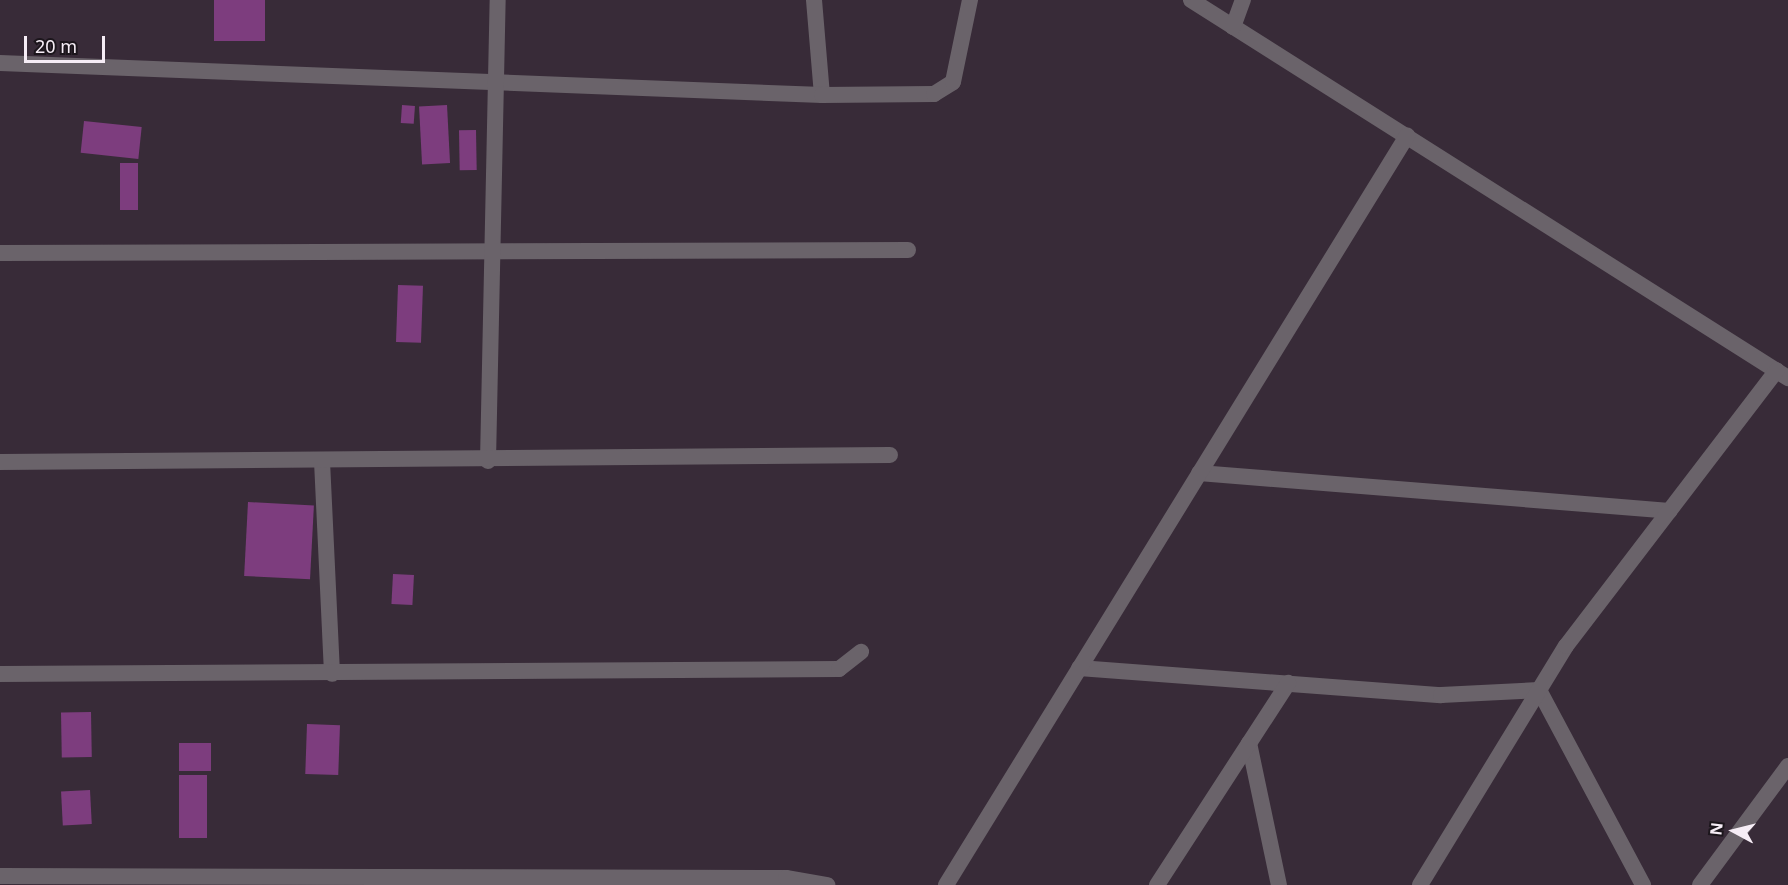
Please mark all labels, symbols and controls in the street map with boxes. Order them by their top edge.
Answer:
scale bar [27,24,108,62]
text: 20 m [35,34,77,58]
north arrow [1704,801,1764,861]
text: N [1704,821,1728,837]

